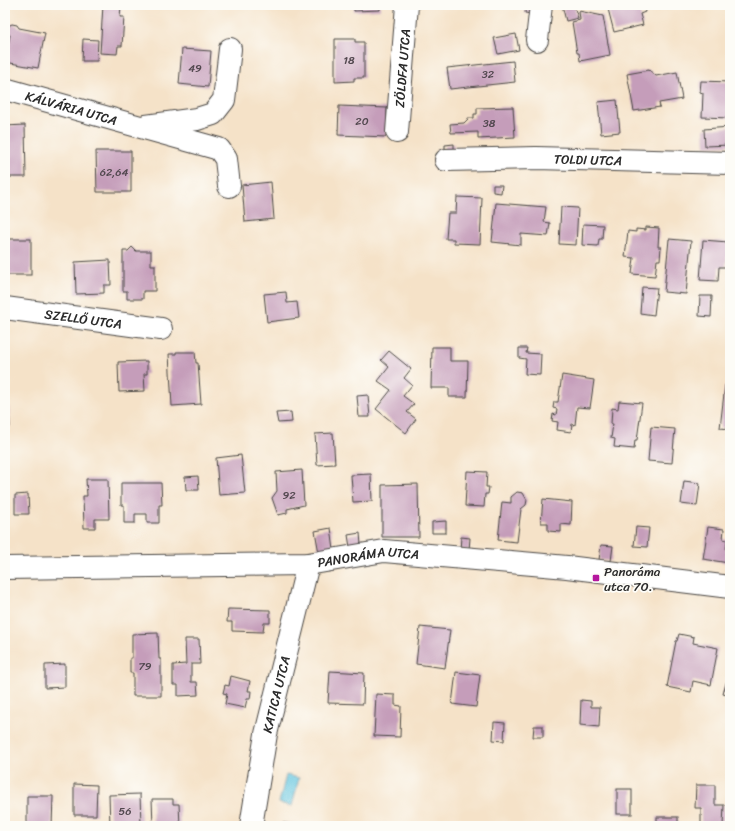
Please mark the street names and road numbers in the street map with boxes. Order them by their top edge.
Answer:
street label: ZÖLDFA UTCA [387,28,417,108]
street label: KÁLVÁRIA UTCA [23,84,120,131]
street label: TOLDI UTCA [553,147,622,172]
street label: SZELLŐ UTCA [43,302,123,335]
street label: PANORÁMA UTCA [316,540,420,574]
street label: KATICA UTCA [255,653,296,735]

